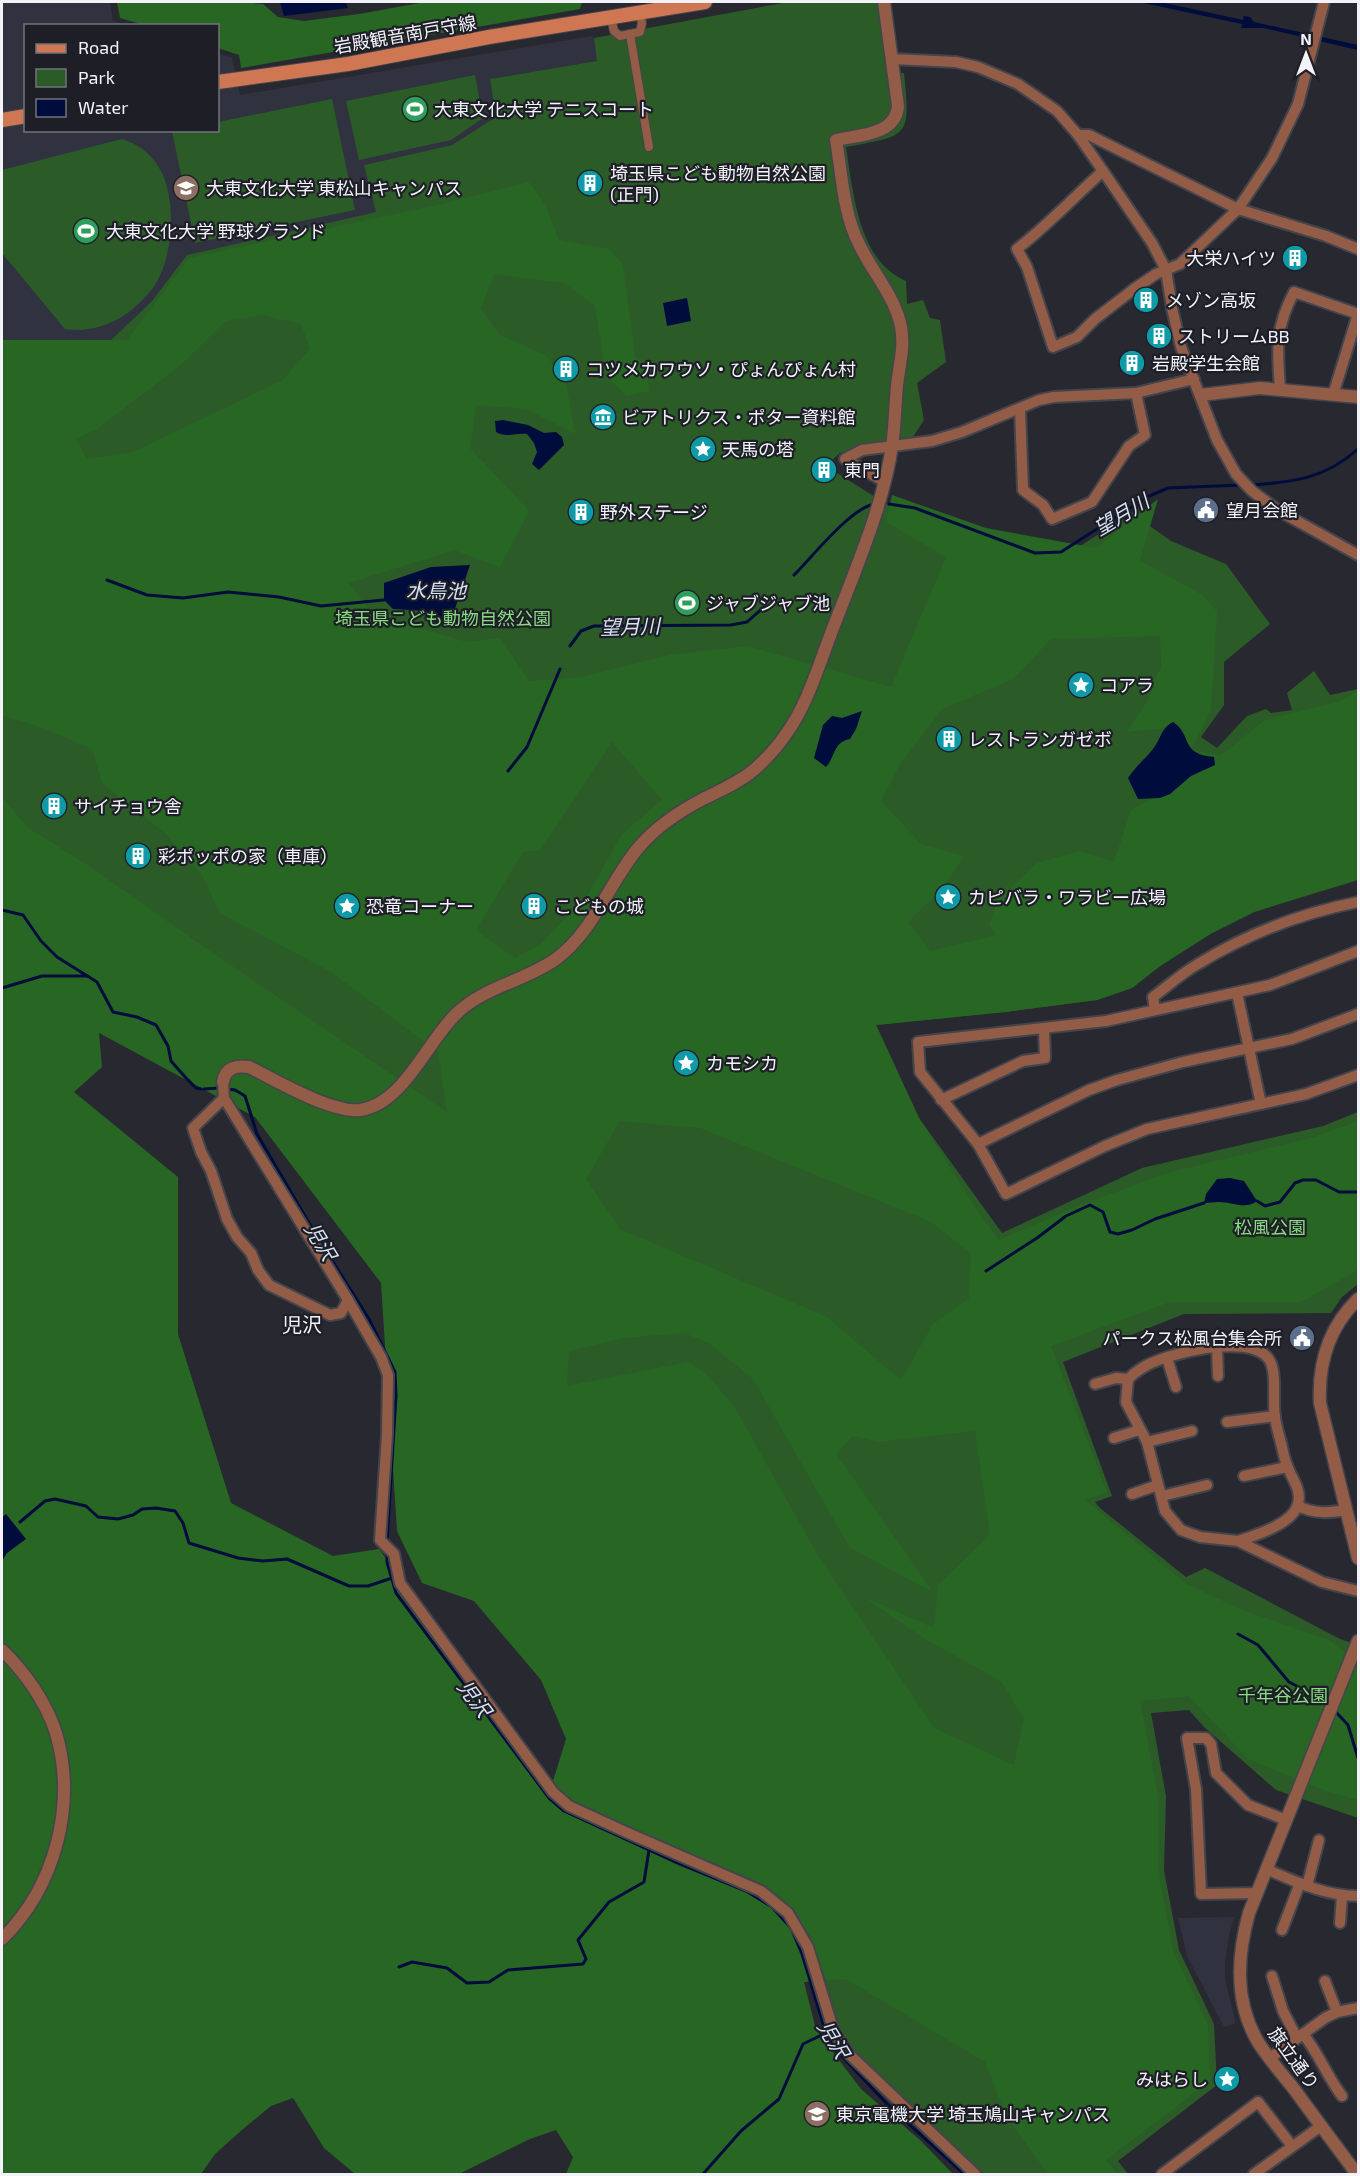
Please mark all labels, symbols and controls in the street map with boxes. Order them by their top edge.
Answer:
street label: 岩殿観音南戸守線 [332,11,478,57]
legend [24,24,219,132]
north arrow [1276,24,1336,84]
text: N [1300,29,1312,48]
text: Road [78,36,119,58]
text: Park [78,66,115,88]
sports icon: 大東文化大学 テニスコート [400,94,430,124]
text: Water [78,96,128,118]
place label: 大東文化大学 テニスコート [434,98,654,120]
place label: 埼玉県こども動物自然公園 (正門) [610,162,826,205]
building icon: 埼玉県こども動物自然公園 (正門) [575,168,605,198]
school or university icon: 大東文化大学 東松山キャンパス [171,173,201,203]
place label: 大東文化大学 東松山キャンパス [206,177,462,199]
sports icon: 大東文化大学 野球グランド [71,216,101,246]
place label: 大東文化大学 野球グランド [106,220,326,242]
building icon: 大栄ハイツ [1280,243,1310,273]
place label: 大栄ハイツ [1186,247,1276,269]
building icon: メゾン高坂 [1131,285,1161,315]
place label: メゾン高坂 [1166,289,1256,311]
building icon: ストリームBB [1144,321,1174,351]
place label: ストリームBB [1178,325,1290,347]
building icon: 岩殿学生会館 [1117,348,1147,378]
place label: 岩殿学生会館 [1152,352,1260,374]
building icon: コツメカワウソ・ぴょんぴょん村 [551,354,581,384]
place label: コツメカワウソ・ぴょんぴょん村 [586,358,856,380]
museum icon: ビアトリクス・ポター資料館 [588,402,618,432]
place label: ビアトリクス・ポター資料館 [622,406,855,428]
place icon: 天馬の塔 [688,434,718,464]
place label: 天馬の塔 [722,438,794,460]
building icon: 東門 [809,455,839,485]
place label: 東門 [844,459,880,481]
water label: 望月川 [1089,487,1155,540]
public building icon: 望月会館 [1191,495,1221,525]
building icon: 野外ステージ [566,497,596,527]
place label: 望月会館 [1226,499,1298,521]
place label: 野外ステージ [600,501,708,523]
water label: 水鳥池 [406,578,468,602]
sports icon: ジャブジャブ池 [672,588,702,618]
place label: ジャブジャブ池 [706,592,830,614]
park label: 埼玉県こども動物自然公園 [335,607,551,629]
water label: 望月川 [600,613,662,639]
place icon: コアラ [1066,670,1096,700]
place label: コアラ [1100,674,1154,696]
building icon: レストランガゼボ [934,724,964,754]
place label: レストランガゼボ [968,728,1112,750]
building icon: サイチョウ舎 [39,791,69,821]
place label: サイチョウ舎 [74,795,182,817]
building icon: 彩ポッポの家（車庫） [123,841,153,871]
place label: 彩ポッポの家（車庫） [158,845,338,867]
place icon: カピバラ・ワラビー広場 [933,882,963,912]
place label: カピバラ・ワラビー広場 [968,886,1166,908]
place icon: 恐竜コーナー [332,891,362,921]
building icon: こどもの城 [519,891,549,921]
place label: 恐竜コーナー [366,895,474,917]
place label: こどもの城 [554,895,644,917]
place icon: カモシカ [671,1048,701,1078]
place label: カモシカ [706,1052,778,1074]
park label: 松風公園 [1234,1216,1306,1238]
water label: 児沢 [300,1218,343,1267]
district label: 児沢 [282,1312,322,1336]
public building icon: パークス松風台集会所 [1287,1323,1317,1353]
place label: パークス松風台集会所 [1103,1327,1282,1349]
water label: 児沢 [453,1675,498,1724]
park label: 千年谷公園 [1238,1684,1328,1706]
water label: 児沢 [813,2016,856,2065]
street label: 旗立通り [1264,2022,1324,2094]
place icon: みはらし [1212,2064,1242,2094]
place label: みはらし [1136,2068,1208,2090]
school or university icon: 東京電機大学 埼玉鳩山キャンパス [802,2099,832,2129]
place label: 東京電機大学 埼玉鳩山キャンパス [836,2103,1110,2125]

